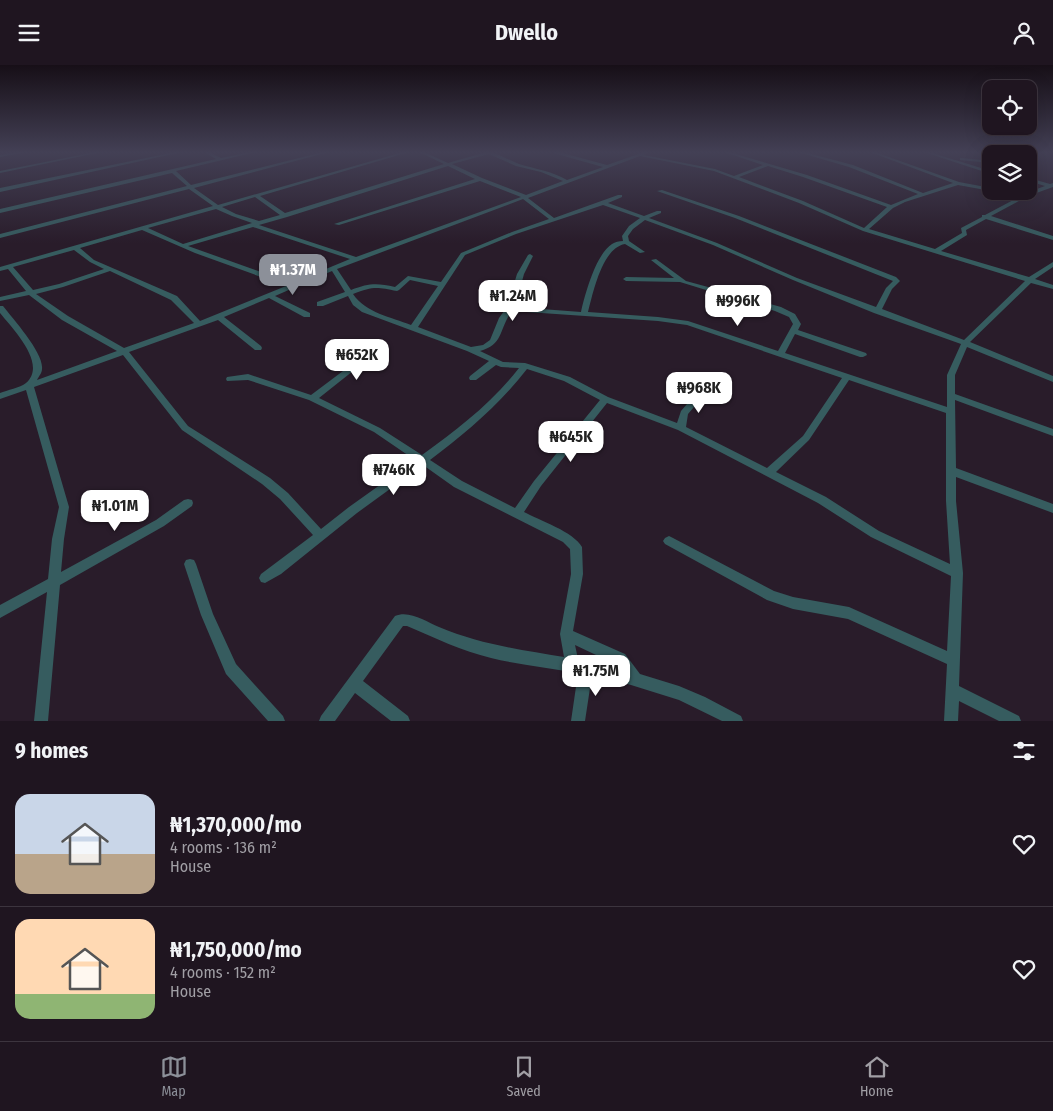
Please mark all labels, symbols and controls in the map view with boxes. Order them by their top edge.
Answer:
icon: menu [15,19,43,47]
text: Dwello [495,19,558,46]
icon: person [1010,19,1038,47]
map controls [982,80,1037,200]
button: locate [982,80,1037,135]
button: layers [982,145,1037,200]
pin: ₦1.37M [252,253,334,296]
text: ₦1.37M [270,260,316,279]
pin: ₦1.24M [472,279,554,322]
pin: ₦996K [703,285,773,327]
text: ₦1.24M [490,286,536,305]
text: ₦996K [716,291,760,310]
pin: ₦652K [322,339,392,381]
text: ₦652K [336,345,378,364]
pin: ₦968K [664,371,734,414]
text: ₦968K [677,378,721,397]
pin: ₦645K [536,421,606,463]
text: ₦645K [549,427,593,446]
pin: ₦746K [359,453,429,496]
text: ₦746K [373,460,415,479]
pin: ₦1.01M [74,489,156,532]
text: ₦1.01M [92,496,138,515]
pin: ₦1.75M [555,655,637,697]
text: ₦1.75M [573,661,619,680]
icon: filters [1010,737,1038,765]
text: 9 homes [15,738,88,764]
text: ₦1,370,000/mo [170,812,302,838]
icon: home [55,814,115,874]
icon: heart [1010,830,1038,858]
text: 4 rooms · 136 m² [170,838,277,857]
text: House [170,857,211,876]
text: ₦1,750,000/mo [170,937,302,963]
icon: home [55,939,115,999]
icon: heart [1010,955,1038,983]
text: 4 rooms · 152 m² [170,963,276,982]
text: House [170,982,211,1001]
tab: Map [160,1053,188,1100]
tab: Saved [507,1053,541,1100]
tab: Home [860,1053,893,1100]

